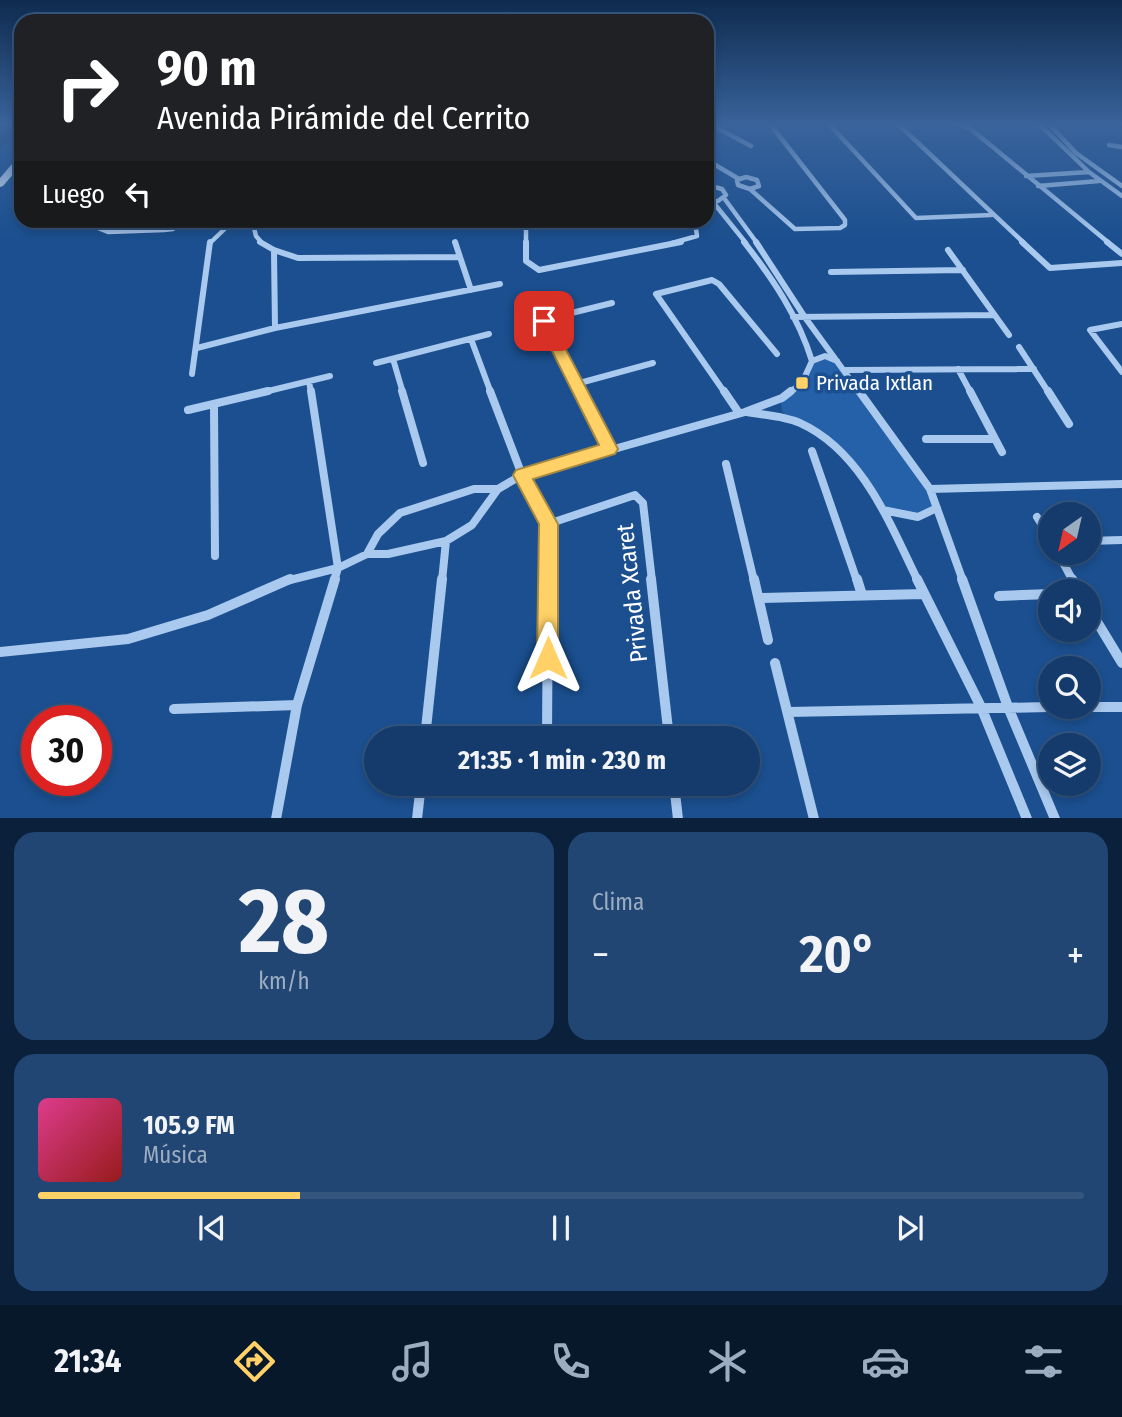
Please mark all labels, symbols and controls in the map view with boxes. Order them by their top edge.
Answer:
text: 90 m [157,39,257,98]
icon: right [42,42,133,133]
text: Avenida Pirámide del Cerrito [157,99,530,137]
icon: left [119,175,157,213]
text: Luego [42,179,105,210]
pin [514,291,574,351]
icon: arrive [525,302,563,340]
place label: Privada Ixtlan [816,370,933,396]
marker: Privada Ixtlan [794,375,810,391]
north arrow [1038,502,1101,565]
map controls [1038,502,1101,796]
street label: Privada Xcaret [611,522,653,664]
button: sound [1038,579,1101,642]
position arrow [511,621,585,695]
button: search [1038,656,1101,719]
speed limit sign: 30 [21,705,112,796]
button: layers [1038,733,1101,796]
text: 21:35 · 1 min · 230 m [458,745,666,776]
text: 28 [239,867,329,976]
text: Clima [592,888,644,916]
text: 20° [800,923,876,986]
text: − [592,932,609,978]
text: + [1067,932,1084,978]
text: km/h [258,967,310,995]
text: 105.9 FM [143,1110,235,1141]
text: Música [143,1141,208,1169]
icon: previous [193,1209,231,1247]
icon: pause [542,1209,580,1247]
icon: next [891,1209,929,1247]
icon: directions [230,1337,279,1386]
icon: music [388,1337,437,1386]
icon: phone [546,1337,595,1386]
icon: climate [703,1337,752,1386]
icon: car [861,1337,910,1386]
icon: filters [1019,1337,1068,1386]
text: 21:34 [54,1342,122,1380]

